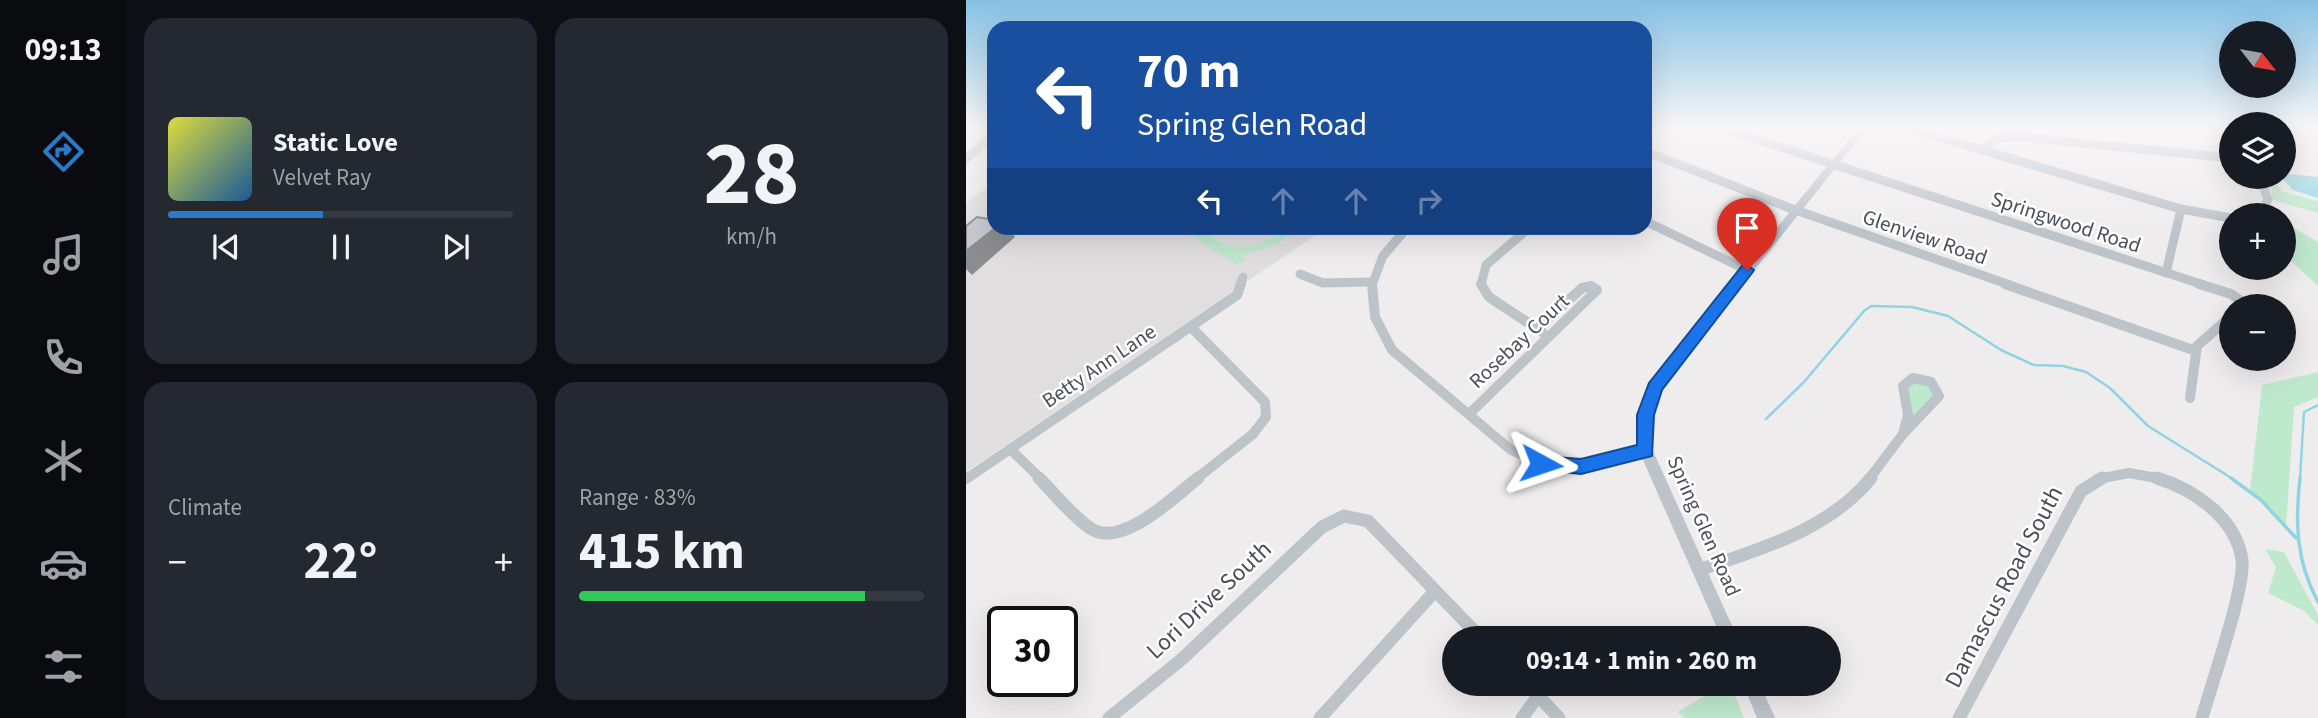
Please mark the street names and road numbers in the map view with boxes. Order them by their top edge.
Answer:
street label: Springwood Road [1987,184,2145,260]
street label: Glenview Road [1859,202,1991,272]
street label: Rosebay Court [1462,287,1576,395]
street label: Betty Ann Lane [1036,317,1162,415]
street label: Spring Glen Road [1660,451,1748,601]
street label: Damascus Road South [1936,480,2072,694]
street label: Lori Drive South [1138,533,1280,667]

